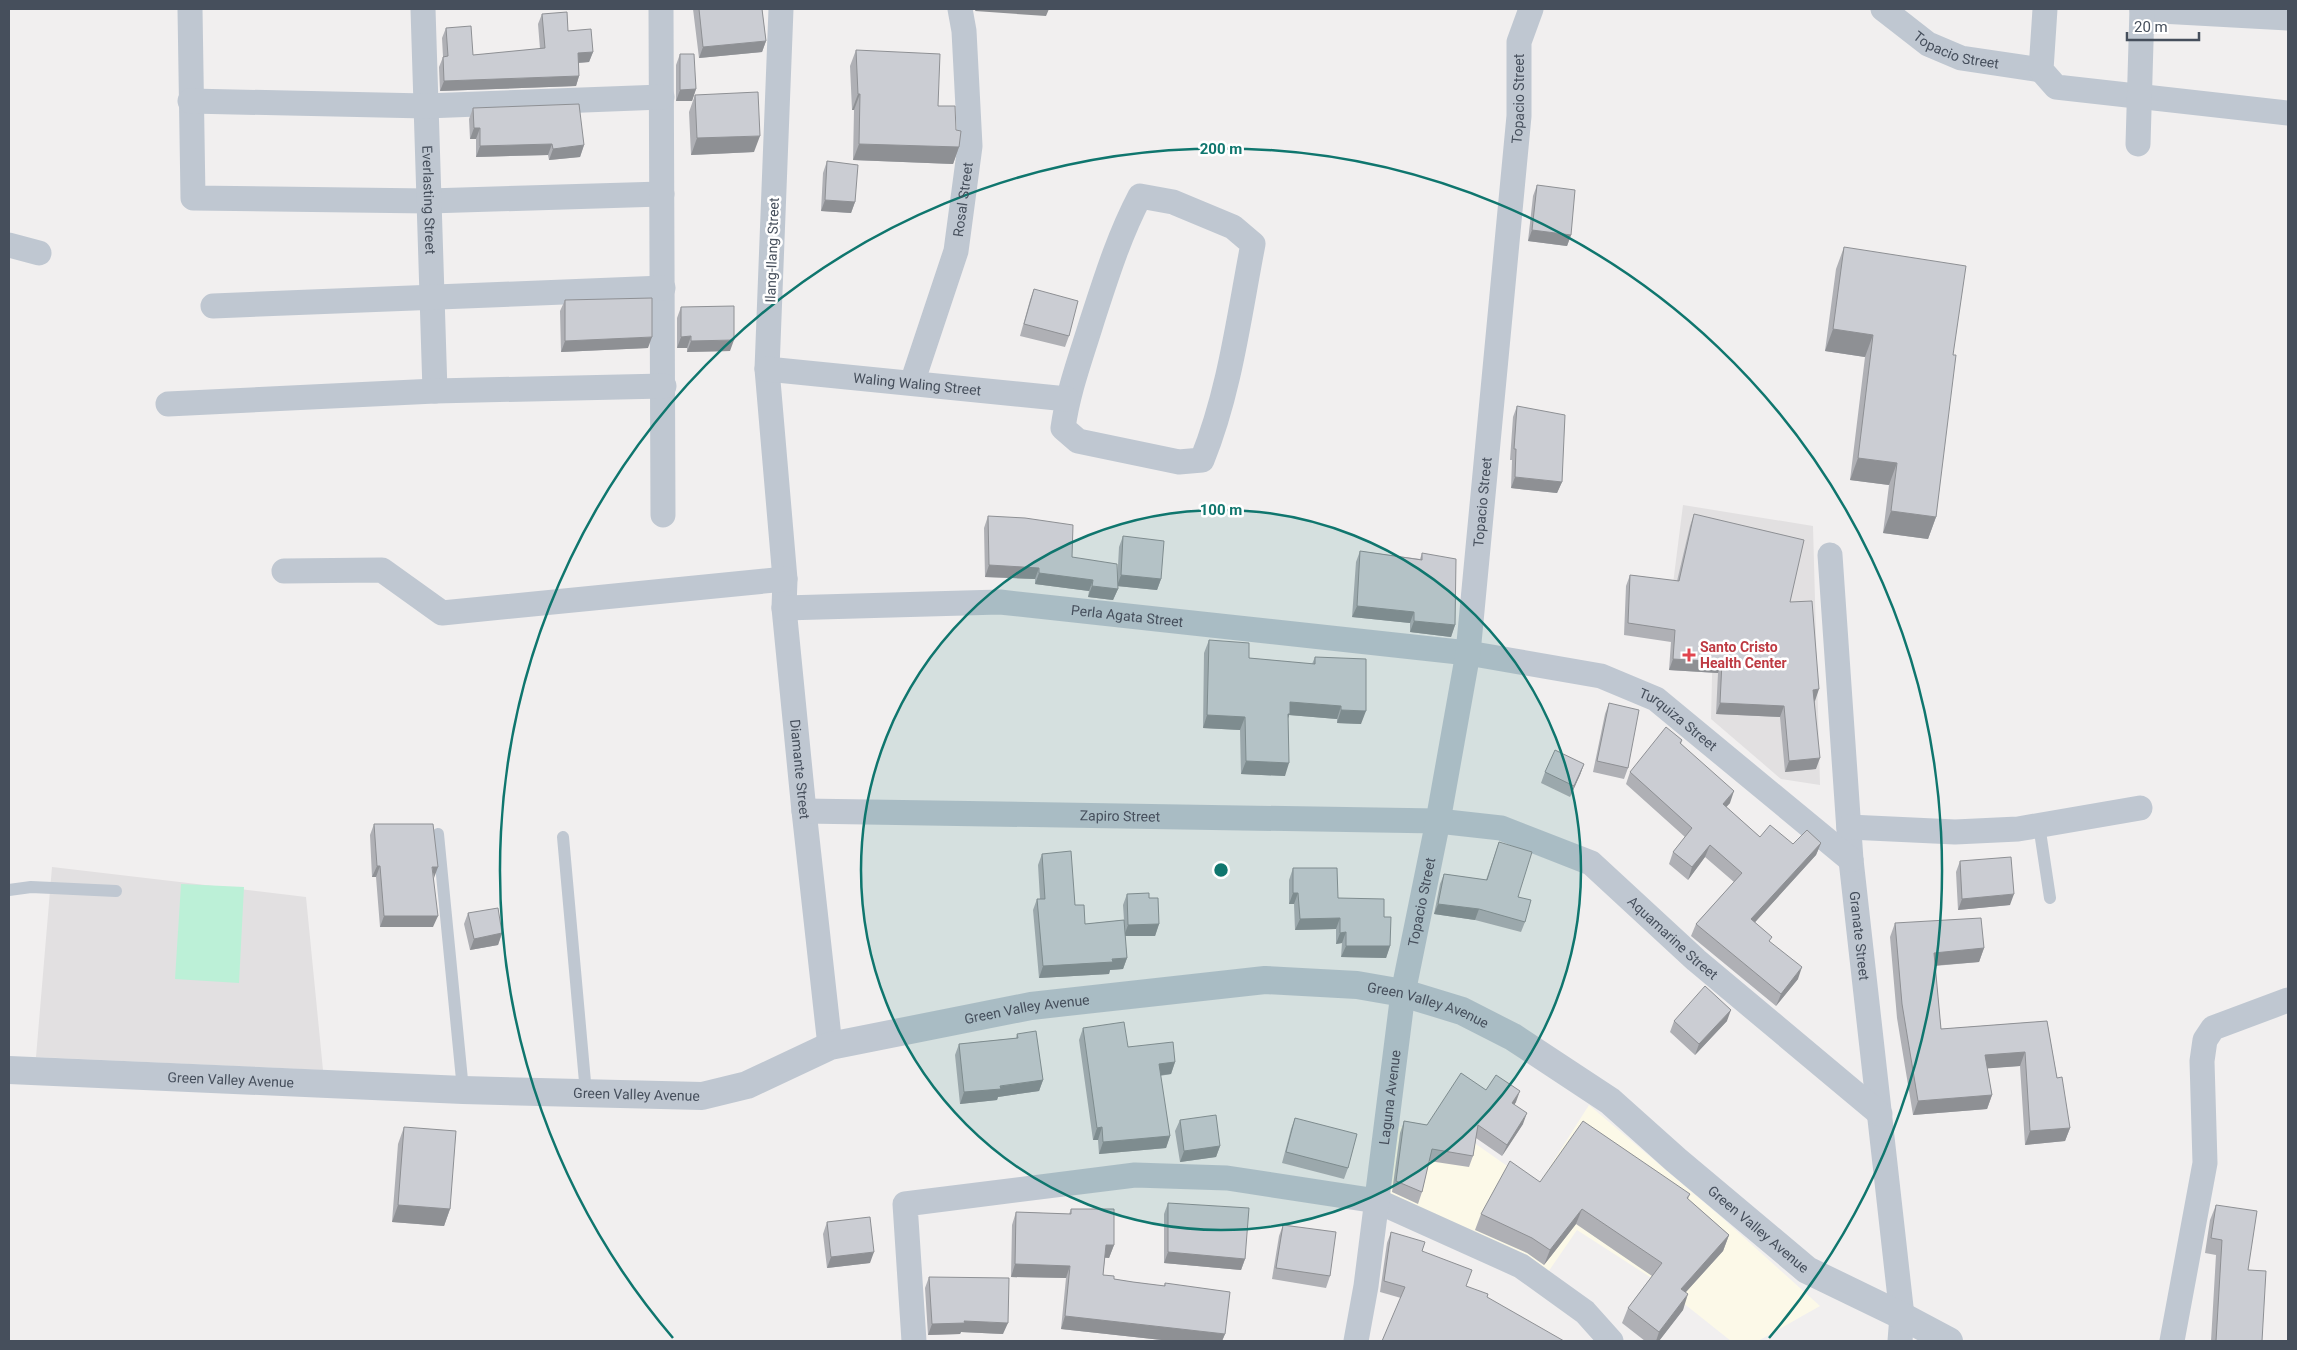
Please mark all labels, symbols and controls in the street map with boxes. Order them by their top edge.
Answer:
scale bar [2127,10,2200,42]
text: 20 m [2134,18,2168,36]
street label: Topacio Street [1910,28,2000,72]
street label: Topacio Street [1508,53,1527,145]
text: 200 m [1200,140,1242,158]
street label: Everlasting Street [419,145,439,255]
street label: Rosal Street [950,161,976,238]
street label: Ilang-Ilang Street [762,197,782,303]
street label: Waling Waling Street [853,370,982,398]
street label: Topacio Street [1470,456,1495,548]
text: 100 m [1200,501,1242,519]
street label: Perla Agata Street [1070,602,1185,630]
place label: Santo Cristo Health Center [1700,639,1787,671]
marker: Santo Cristo Health Center [1682,648,1696,662]
street label: Turquiza Street [1637,685,1721,754]
street label: Diamante Street [787,718,813,820]
street label: Zapiro Street [1080,807,1161,825]
street label: Topacio Street [1405,856,1438,948]
centre of rings [1212,861,1230,879]
street label: Granate Street [1847,890,1872,982]
street label: Aquamarine Street [1624,893,1721,983]
street label: Green Valley Avenue [1366,979,1491,1031]
street label: Green Valley Avenue [963,992,1090,1027]
street label: Laguna Avenue [1376,1049,1404,1146]
street label: Green Valley Avenue [167,1069,294,1091]
street label: Green Valley Avenue [573,1085,700,1104]
street label: Green Valley Avenue [1705,1182,1812,1276]

